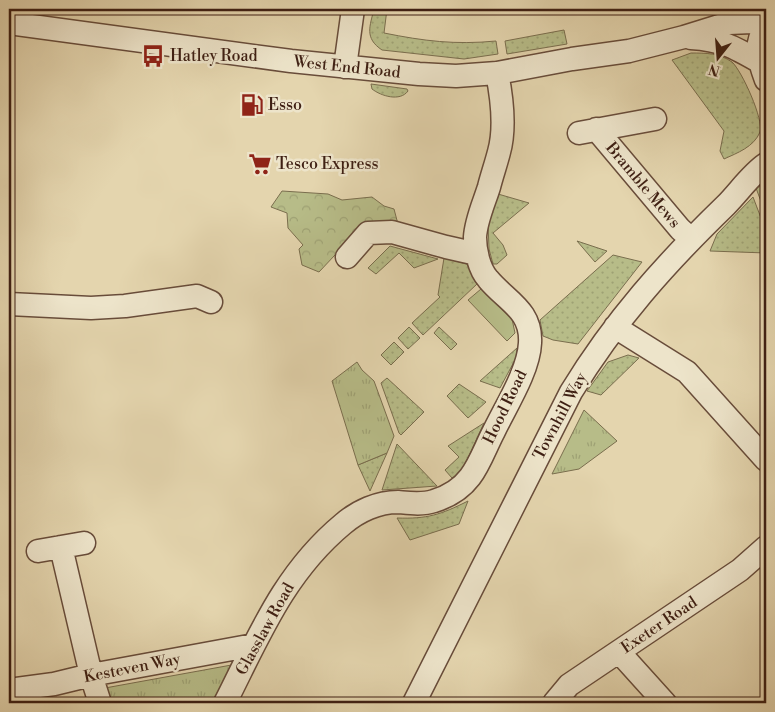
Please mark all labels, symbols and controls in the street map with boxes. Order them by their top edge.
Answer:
north arrow [692,32,742,82]
bus stop icon: Hatley Road [140,43,166,69]
place label: Hatley Road [170,46,258,66]
street label: West End Road [291,51,402,83]
text: N [707,59,722,80]
fuel station icon: Esso [239,92,265,118]
place label: Esso [268,95,302,115]
street label: Bramble Mews [601,137,685,232]
supermarket icon: Tesco Express [247,151,273,177]
place label: Tesco Express [276,154,379,174]
street label: Hood Road [478,367,532,447]
street label: Townhill Way [529,369,591,463]
street label: Glasslaw Road [231,579,299,679]
street label: Exeter Road [617,592,701,658]
street label: Kesteven Way [82,649,182,687]

